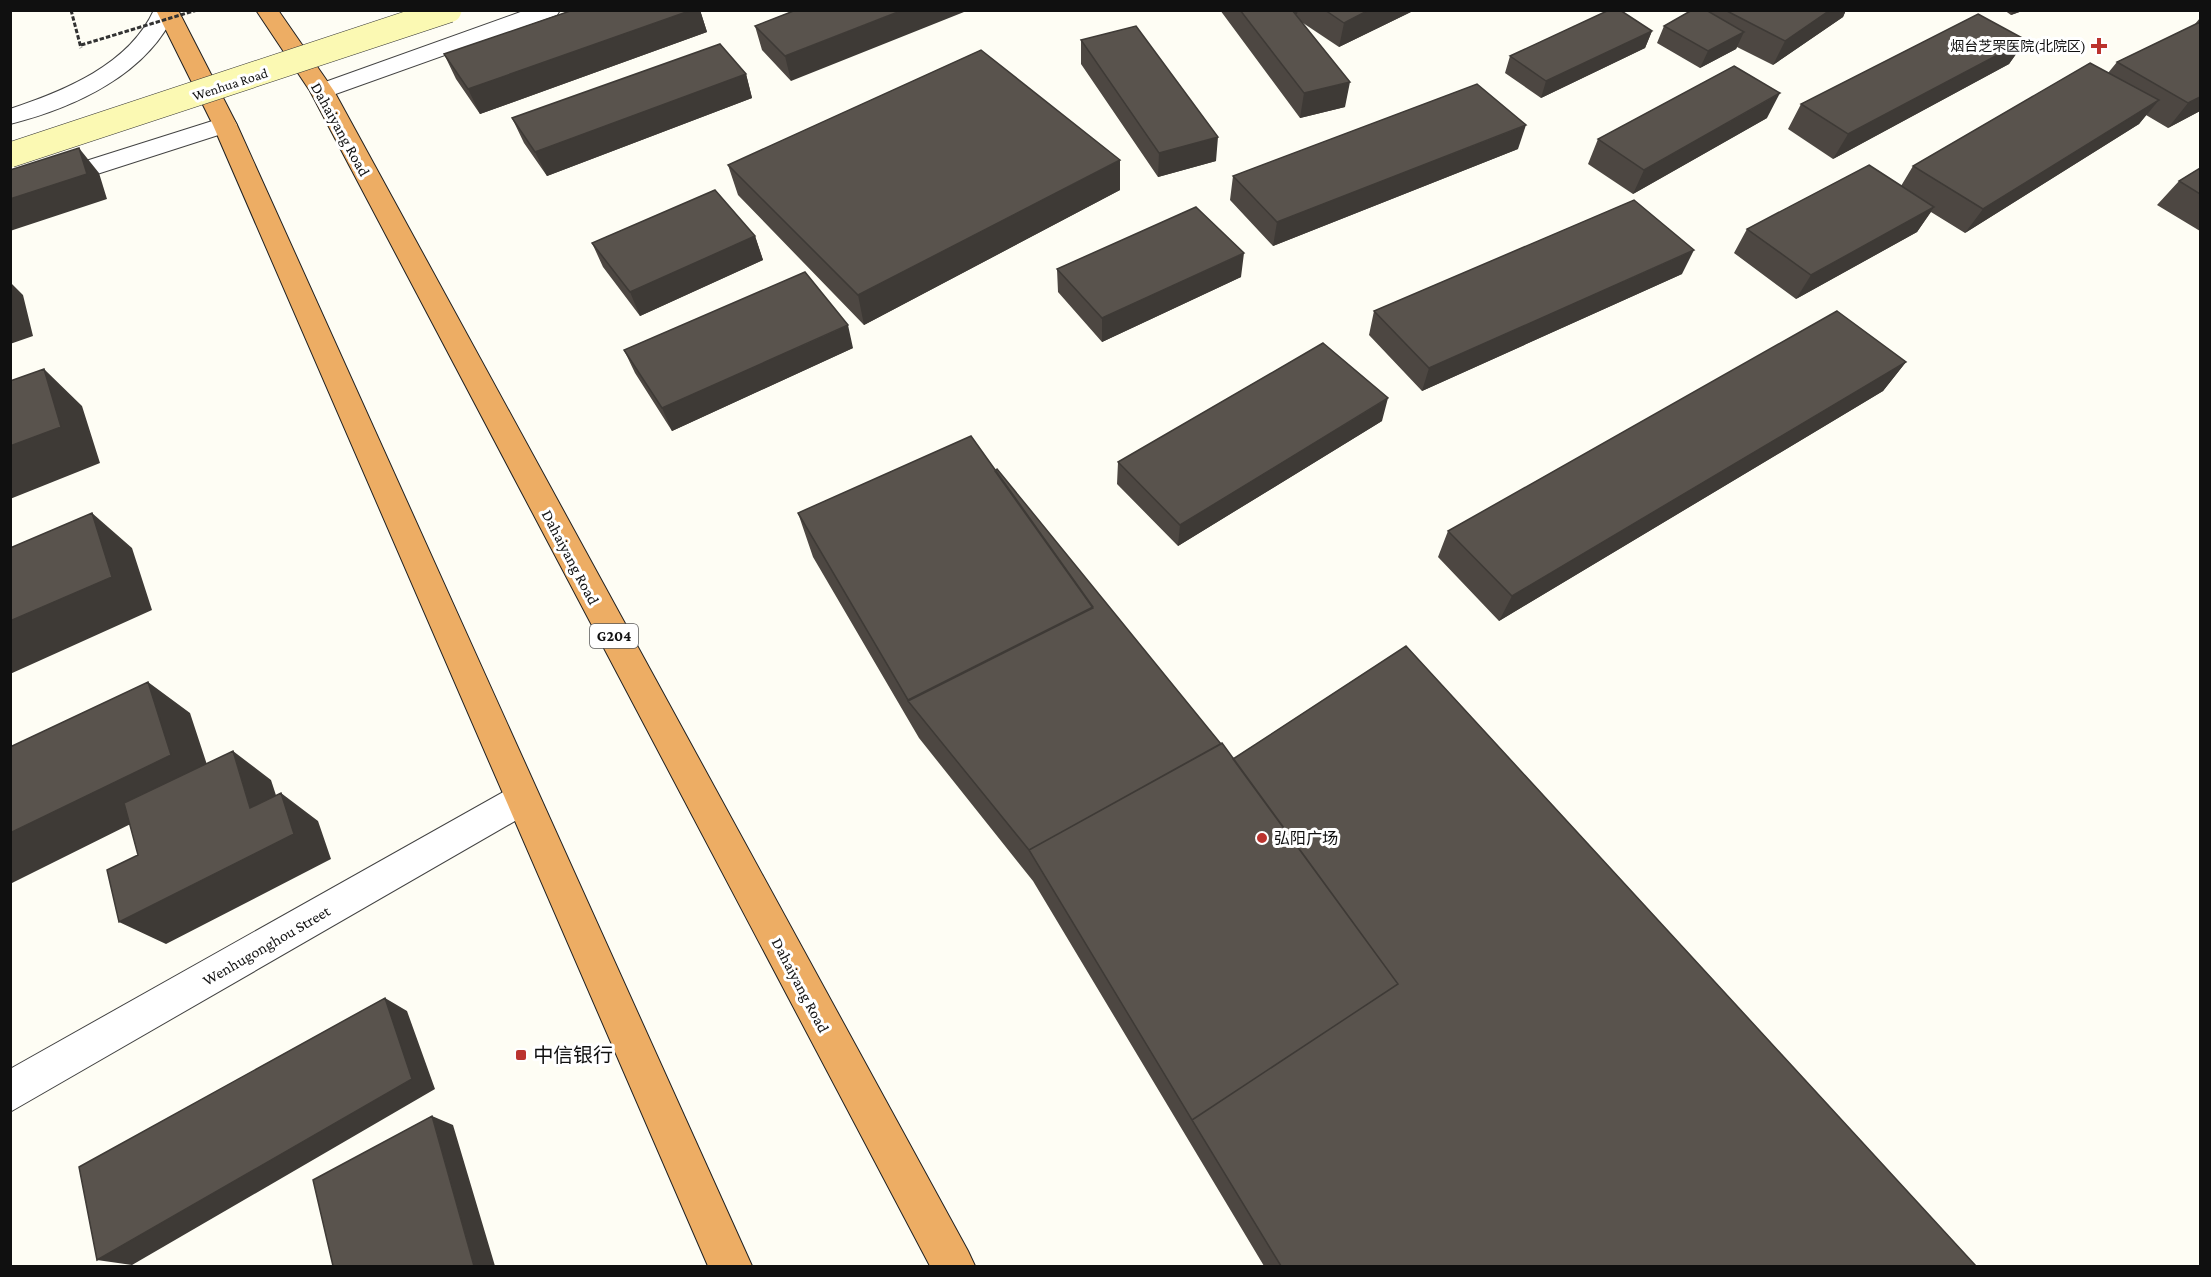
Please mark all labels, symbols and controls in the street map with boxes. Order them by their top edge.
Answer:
marker: 烟台芝罘医院(北院区) [2090,37,2108,55]
place label: 烟台芝罘医院(北院区) [1950,38,2086,55]
street label: Wenhua Road [190,64,270,104]
street label: Dahaiyang Road [307,79,374,180]
street label: Dahaiyang Road [538,507,603,608]
road number: G204 [590,624,638,648]
place label: 弘阳广场 [1274,830,1338,847]
marker: 弘阳广场 [1255,831,1269,845]
street label: Wenhugonghou Street [200,902,334,990]
street label: Dahaiyang Road [768,935,833,1036]
place label: 中信银行 [533,1044,613,1066]
marker: 中信银行 [514,1048,528,1062]

